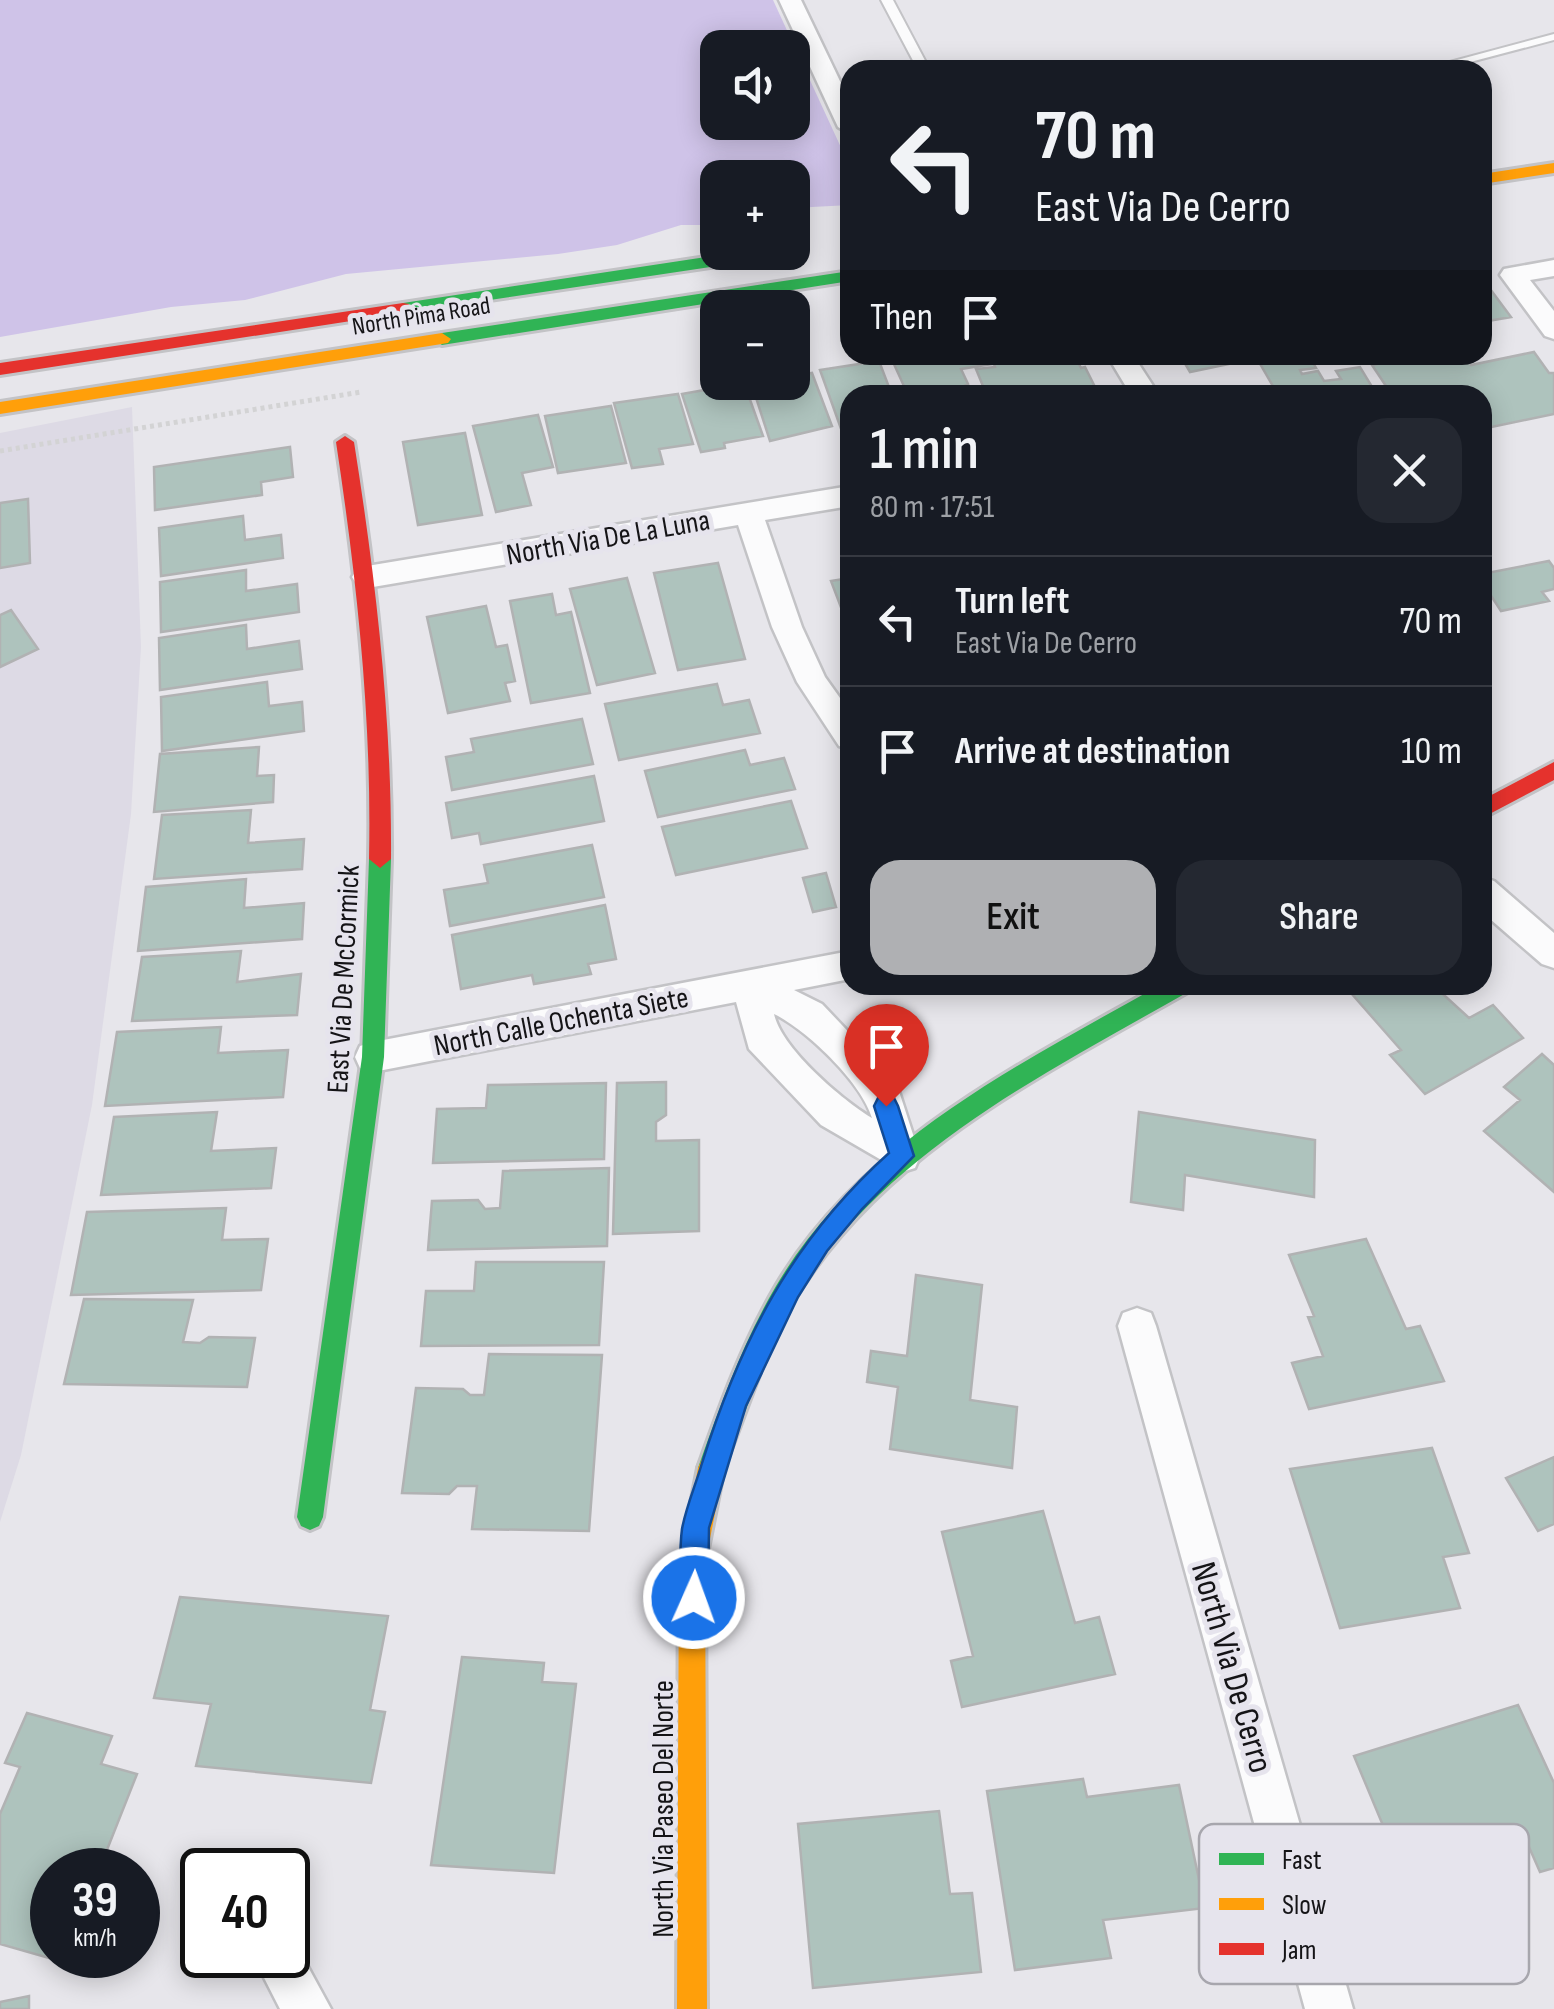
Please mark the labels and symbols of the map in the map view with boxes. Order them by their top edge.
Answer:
street label: North Pima Road [350,290,493,343]
street label: North Via De La Luna [504,502,713,574]
street label: East Via De McCormick [320,863,368,1094]
street label: North Calle Ochenta Siete [431,980,691,1064]
pin [844,1004,929,1107]
position arrow [642,1546,746,1650]
street label: North Via De Cerro [1181,1557,1282,1778]
street label: North Via Paseo Del Norte [646,1680,682,1938]
legend [1199,1824,1529,1984]
text: Fast [1282,1844,1321,1877]
speed limit sign: 40 [180,1848,310,1978]
text: Slow [1282,1889,1327,1922]
text: Jam [1281,1934,1317,1967]

